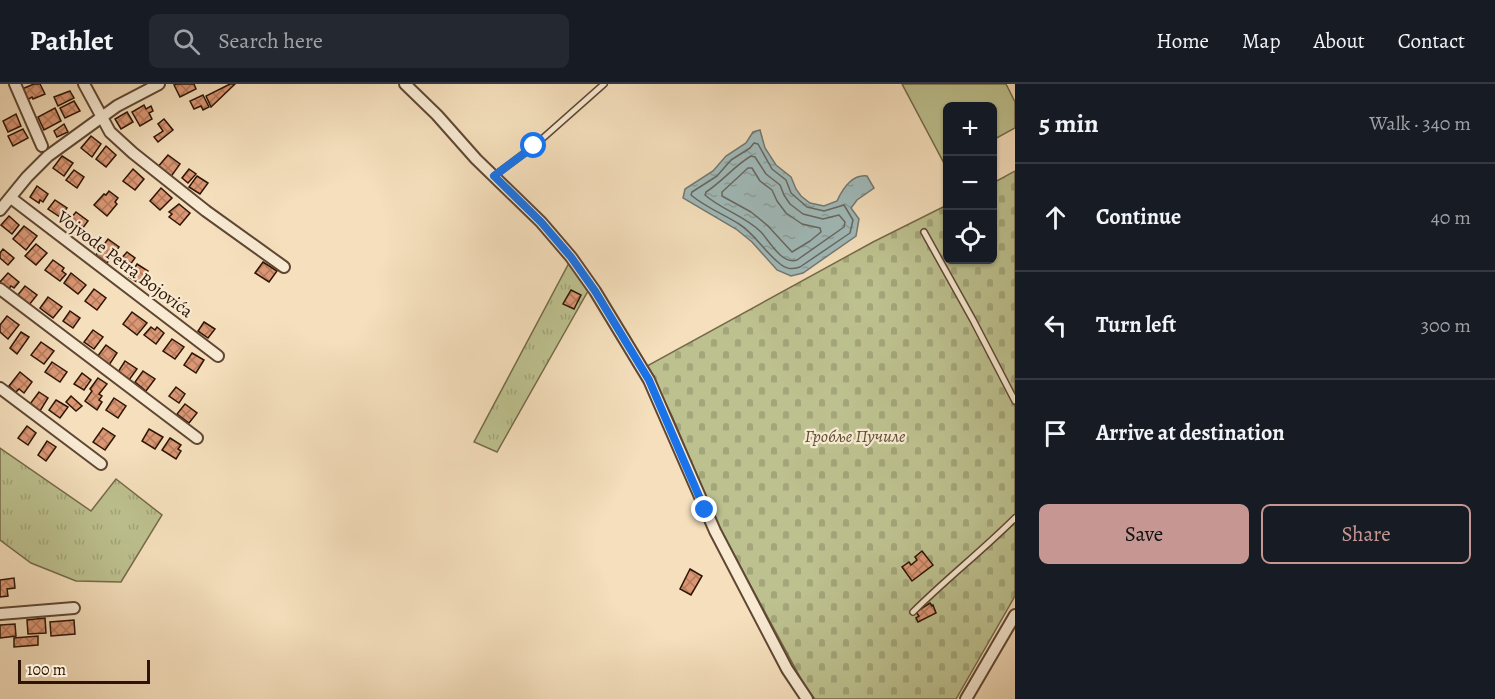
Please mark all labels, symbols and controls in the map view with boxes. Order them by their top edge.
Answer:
search box [149,14,569,68]
text: Pathlet [30,22,113,60]
icon: search [170,25,203,58]
text: Search here [218,26,323,56]
text: Home [1156,27,1209,55]
text: Map [1242,27,1280,55]
text: About [1313,27,1365,55]
text: Contact [1398,27,1465,55]
map controls [943,102,997,264]
button: + [943,102,997,156]
text: 5 min [1039,106,1099,141]
text: Walk · 340 m [1369,110,1471,137]
route start [520,132,546,158]
button: − [943,156,997,210]
icon: ahead [1039,201,1072,234]
text: Continue [1096,202,1181,232]
street label: Vojvode Petra Bojovića [51,204,198,323]
text: 40 m [1431,204,1471,231]
button: locate [943,210,997,264]
icon: left [1039,309,1072,342]
text: Turn left [1096,310,1176,340]
text: 300 m [1421,312,1471,339]
icon: arrive [1039,417,1072,450]
text: Arrive at destination [1096,418,1285,448]
park label: Гробље Пучиле [804,424,906,448]
route end [691,496,717,522]
button: Save [1039,504,1249,564]
button: Share [1261,504,1471,564]
scale bar [18,657,150,684]
text: 100 m [27,659,66,681]

